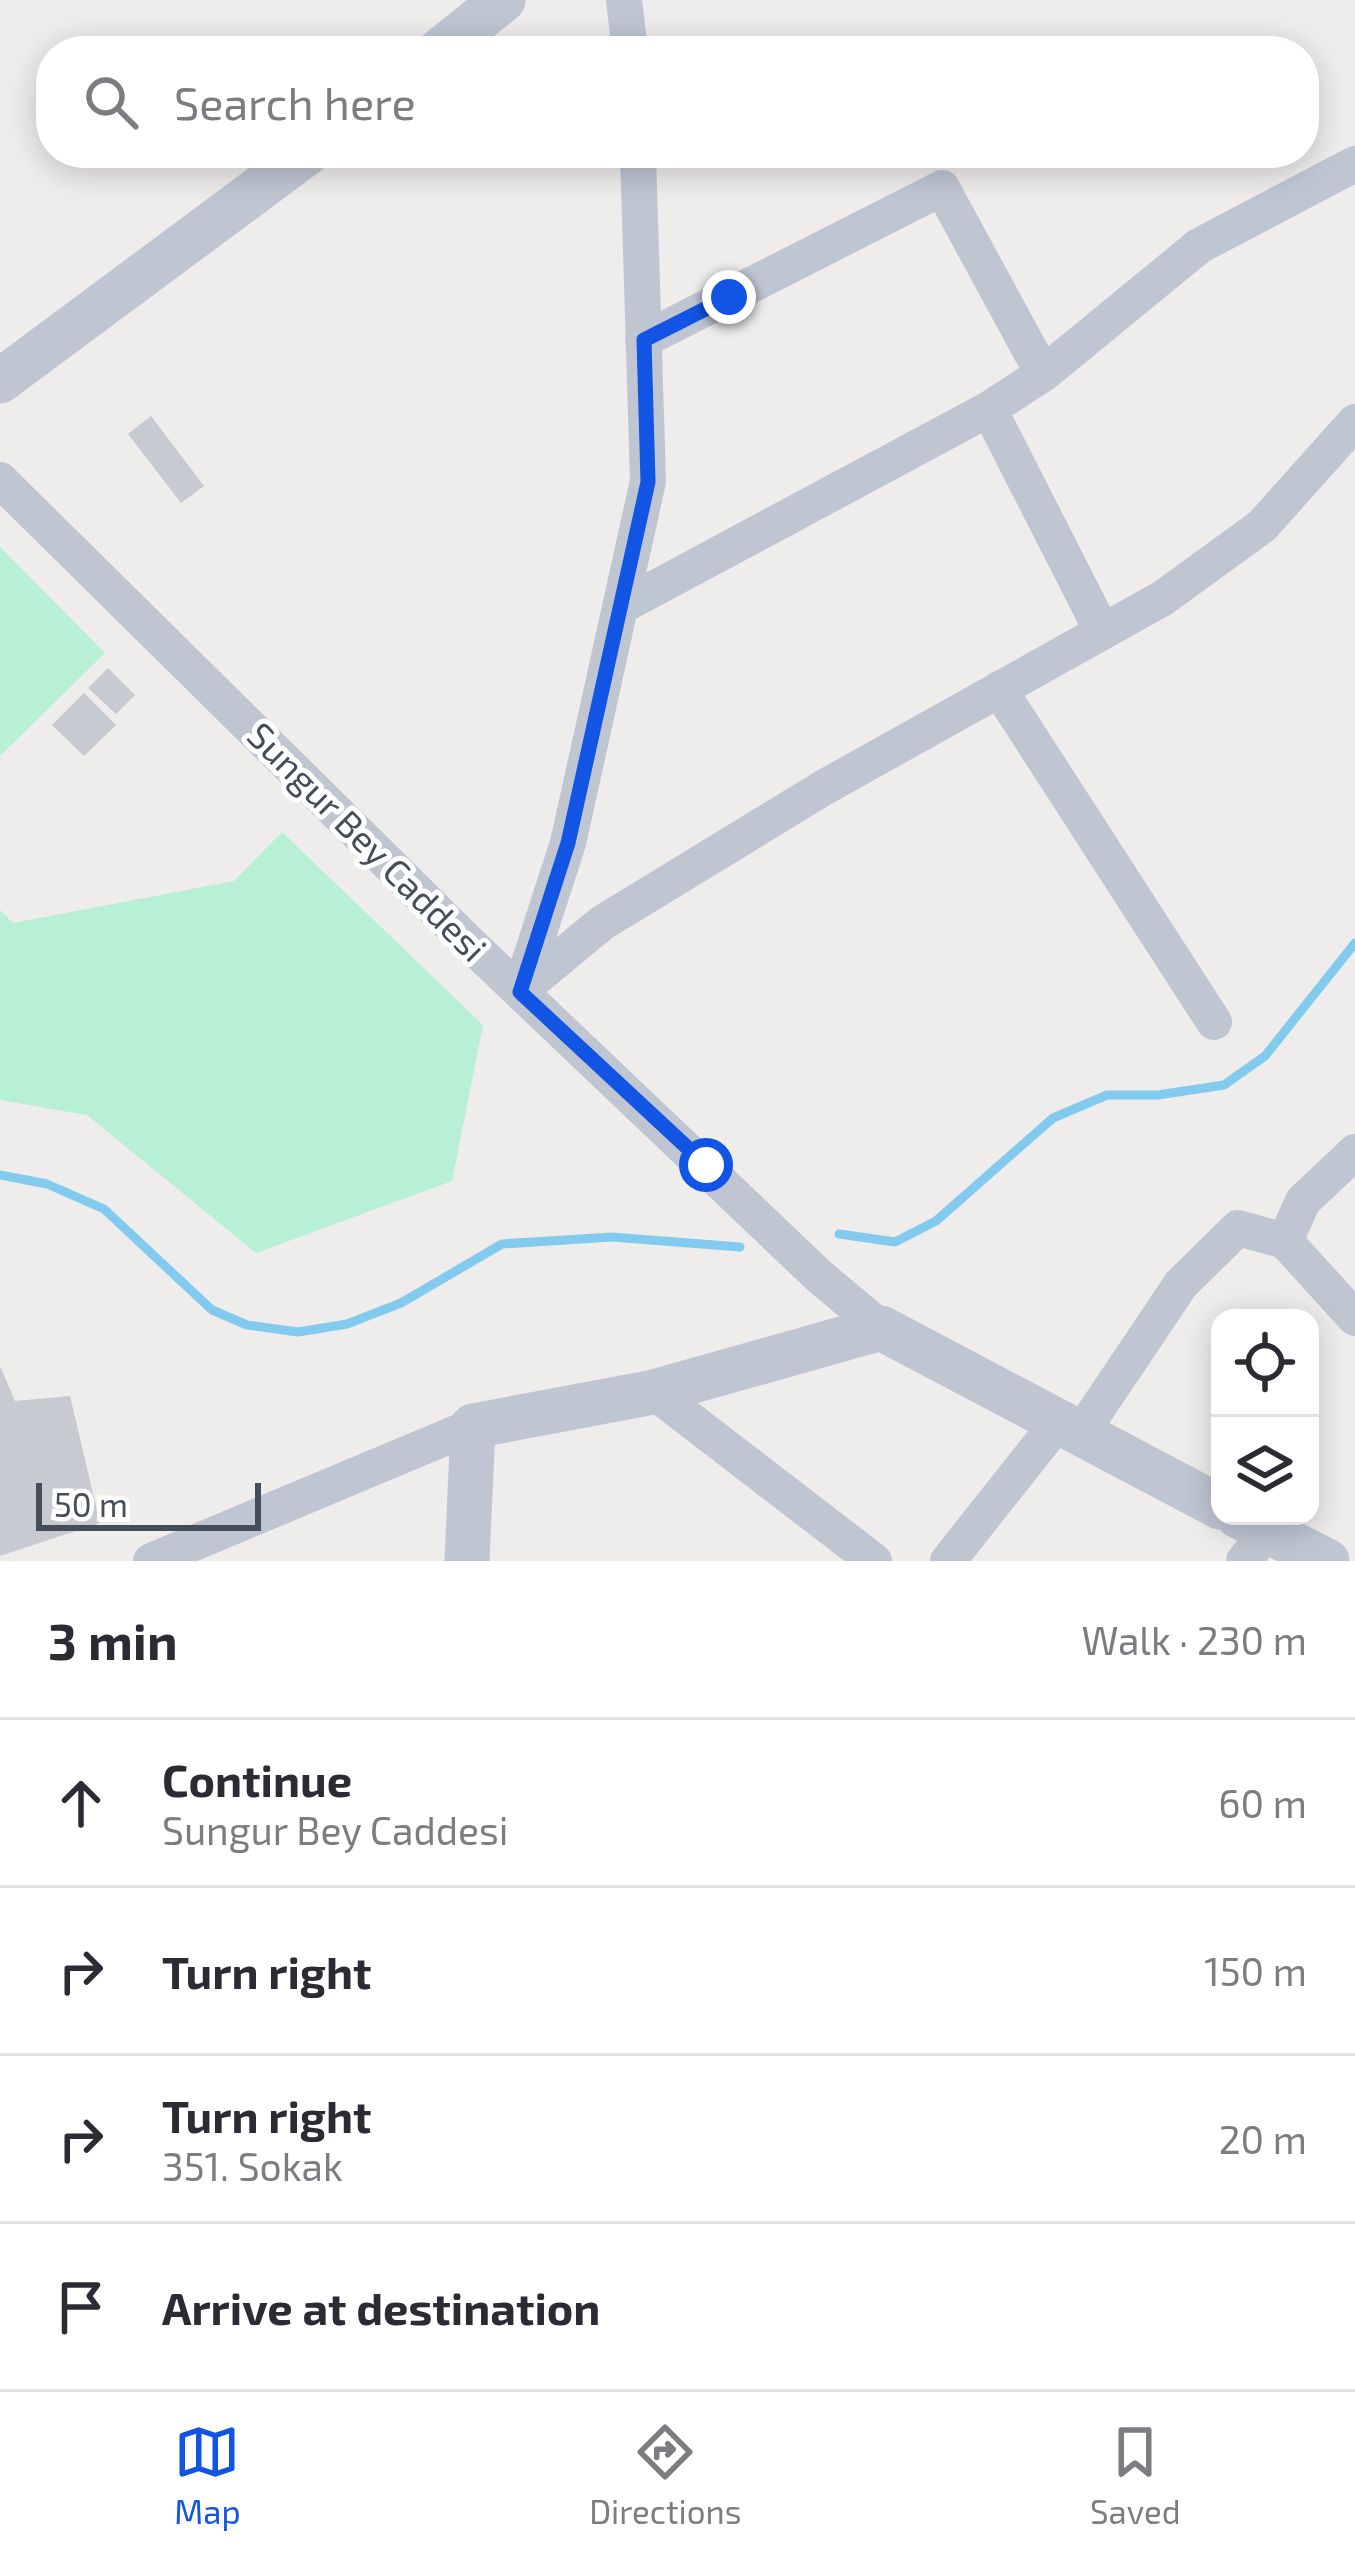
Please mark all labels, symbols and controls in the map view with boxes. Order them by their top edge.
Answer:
search box [36,36,1319,168]
icon: search [78,69,144,135]
text: Search here [174,75,416,129]
route end [702,270,756,324]
street label: Sungur Bey Caddesi [240,713,496,969]
route start [679,1138,733,1192]
map controls [1211,1309,1319,1525]
button: locate [1211,1309,1319,1417]
button: layers [1211,1417,1319,1525]
scale bar [36,1477,261,1530]
text: 50 m [54,1484,128,1524]
text: 3 min [48,1609,178,1670]
text: Walk · 230 m [1081,1616,1307,1663]
text: Continue [162,1752,352,1806]
icon: ahead [48,1770,114,1836]
text: 60 m [1218,1779,1307,1826]
text: Sungur Bey Caddesi [162,1806,509,1853]
icon: right [48,1938,114,2004]
text: Turn right [162,1944,371,1998]
text: 150 m [1204,1947,1307,1994]
text: Turn right [162,2088,371,2142]
icon: right [48,2106,114,2172]
text: 20 m [1219,2115,1307,2162]
text: 351. Sokak [162,2142,343,2189]
icon: arrive [48,2274,114,2340]
text: Arrive at destination [162,2280,600,2334]
tab: Map [174,2419,241,2531]
tab: Directions [589,2419,741,2531]
tab: Saved [1090,2419,1181,2531]

